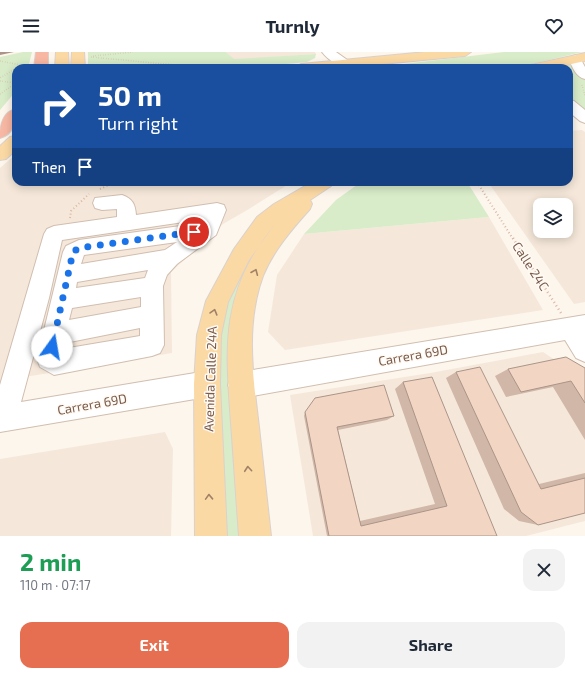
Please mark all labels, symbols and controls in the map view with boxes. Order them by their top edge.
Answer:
icon: menu [20,15,42,37]
text: Turnly [265,15,320,37]
icon: heart [543,15,565,37]
text: 50 m [98,78,162,112]
icon: right [32,80,84,132]
text: Turn right [98,112,178,134]
icon: arrive [74,156,96,178]
text: Then [32,158,66,176]
map controls [533,198,573,238]
button: layers [533,198,573,238]
pin [177,215,211,249]
icon: arrive [183,221,205,243]
street label: Calle 24C [509,239,553,293]
one-way arrow [250,269,258,276]
one-way arrow [209,308,218,315]
position arrow [31,326,73,368]
street label: Avenida Calle 24A [200,326,220,432]
street label: Carrera 69D [377,341,449,369]
street label: Carrera 69D [56,390,128,418]
one-way arrow [244,466,253,472]
one-way arrow [205,494,213,500]
text: 2 min [20,547,81,576]
button: close [523,549,565,591]
text: 110 m · 07:17 [20,577,91,593]
button: Exit [20,622,289,668]
button: Share [297,622,565,668]

